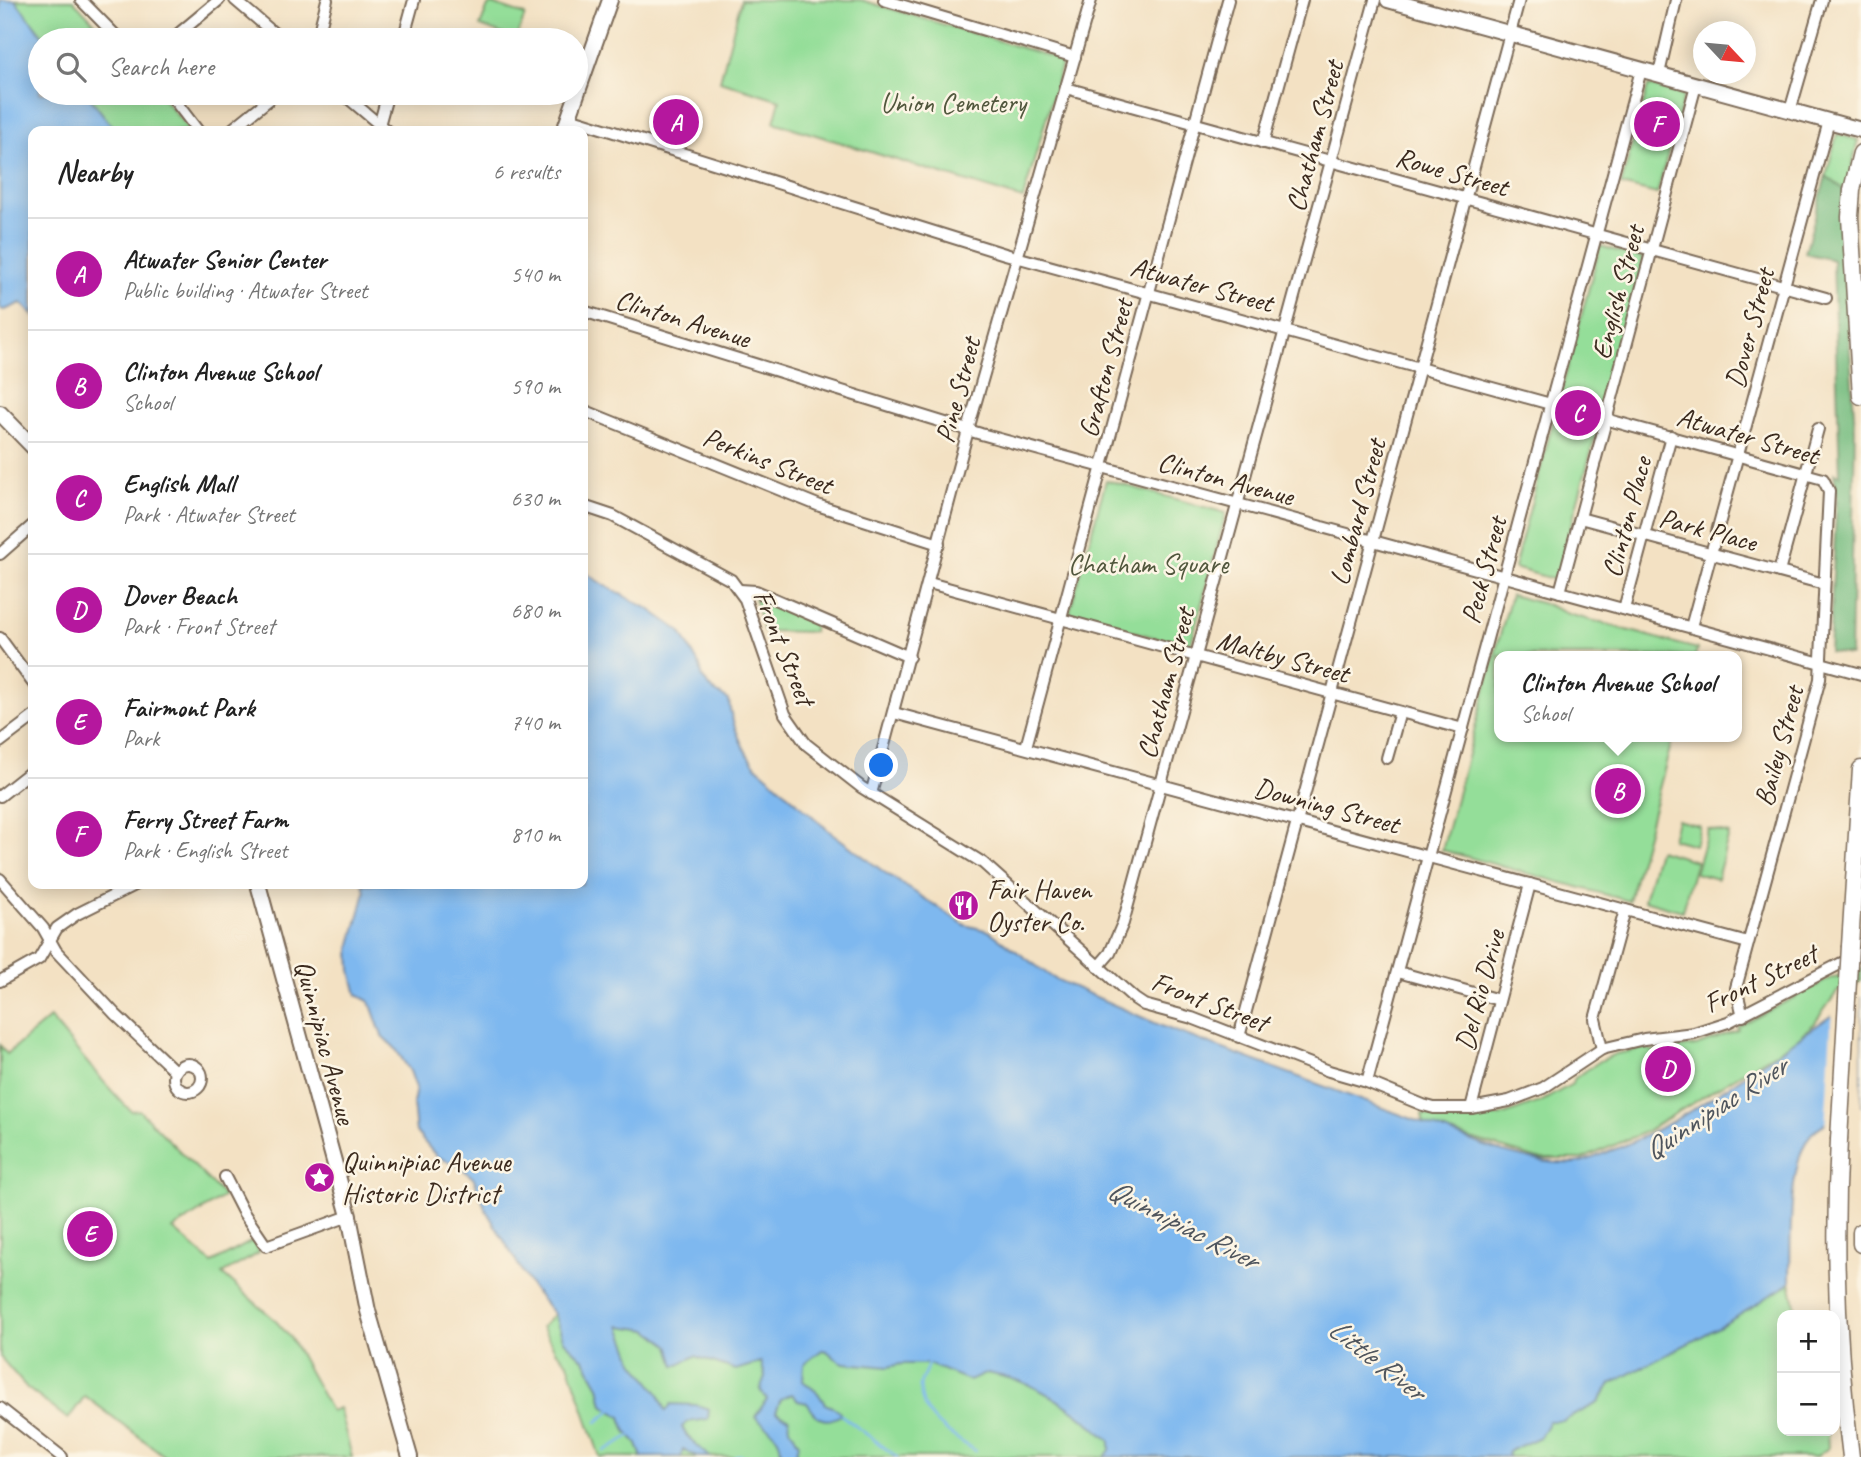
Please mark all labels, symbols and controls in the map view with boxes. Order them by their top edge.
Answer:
north arrow [1693,21,1756,84]
search box [28,28,588,105]
icon: search [52,48,90,86]
text: Search here [108,50,214,83]
street label: Chatham Street [1278,54,1352,215]
park label: Union Cemetery [880,85,1028,120]
pin: A [653,96,699,148]
pin: F [1634,98,1680,150]
street label: Rowe Street [1392,139,1515,205]
text: Nearby [56,153,132,191]
text: 6 results [493,157,560,186]
street label: English Street [1583,219,1653,363]
text: Atwater Senior Center [123,243,326,276]
street label: Atwater Street [1127,249,1279,321]
text: A [73,260,85,289]
text: 540 m [511,260,560,289]
street label: Dover Street [1717,262,1783,392]
text: Public building · Atwater Street [123,276,367,305]
street label: Clinton Avenue [611,281,756,356]
street label: Grafton Street [1070,292,1141,441]
street label: Pine Street [927,331,989,447]
text: Clinton Avenue School [123,355,318,388]
text: B [73,372,85,401]
text: 590 m [511,372,560,401]
pin: C [1555,387,1601,439]
text: School [123,388,172,417]
street label: Atwater Street [1673,399,1825,473]
street label: Perkins Street [698,419,840,503]
street label: Lombard Street [1321,433,1394,589]
street label: Clinton Avenue [1154,444,1299,514]
street label: Clinton Place [1594,451,1660,581]
text: English Mall [123,467,234,500]
text: C [74,484,84,513]
text: 630 m [511,484,560,513]
text: Park · Atwater Street [123,500,295,529]
street label: Park Place [1655,500,1762,560]
street label: Peck Street [1452,510,1515,627]
park label: Chatham Square [1068,546,1230,581]
text: Dover Beach [123,579,237,612]
street label: Front Street [746,584,825,714]
text: D [72,596,86,625]
text: 680 m [511,596,560,625]
street label: Chatham Street [1129,601,1203,762]
text: Park · Front Street [123,612,275,641]
street label: Maltby Street [1213,622,1355,692]
popup [1494,651,1742,742]
text: Clinton Avenue School [1521,666,1715,699]
street label: Bailey Street [1746,680,1812,810]
text: Fairmont Park [123,691,254,724]
text: School [1521,699,1570,728]
text: E [73,708,85,737]
text: 740 m [511,708,560,737]
text: Park [123,724,159,753]
your location [864,748,898,782]
pin: B [1595,765,1641,817]
street label: Downing Street [1251,769,1406,842]
text: Ferry Street Farm [123,803,288,836]
text: F [74,820,84,849]
text: 810 m [511,820,560,849]
text: Park · English Street [123,836,287,865]
place label: Fair Haven Oyster Co. [987,872,1093,939]
restaurant icon: Fair Haven Oyster Co. [947,888,981,922]
street label: Del Rio Drive [1447,924,1513,1054]
street label: Front Street [1698,934,1826,1021]
street label: Quinnipiac Avenue [287,956,365,1130]
street label: Front Street [1147,963,1276,1041]
pin: D [1645,1043,1691,1095]
water label: Quinnipiac River [1636,1045,1798,1168]
place label: Quinnipiac Avenue Historic District [342,1144,512,1211]
place icon: Quinnipiac Avenue Historic District [302,1160,336,1194]
water label: Quinnipiac River [1102,1170,1269,1280]
pin: E [67,1208,113,1260]
water label: Little River [1321,1309,1436,1411]
map controls [1777,1310,1840,1436]
button: + [1777,1310,1840,1373]
button: − [1777,1373,1840,1436]

